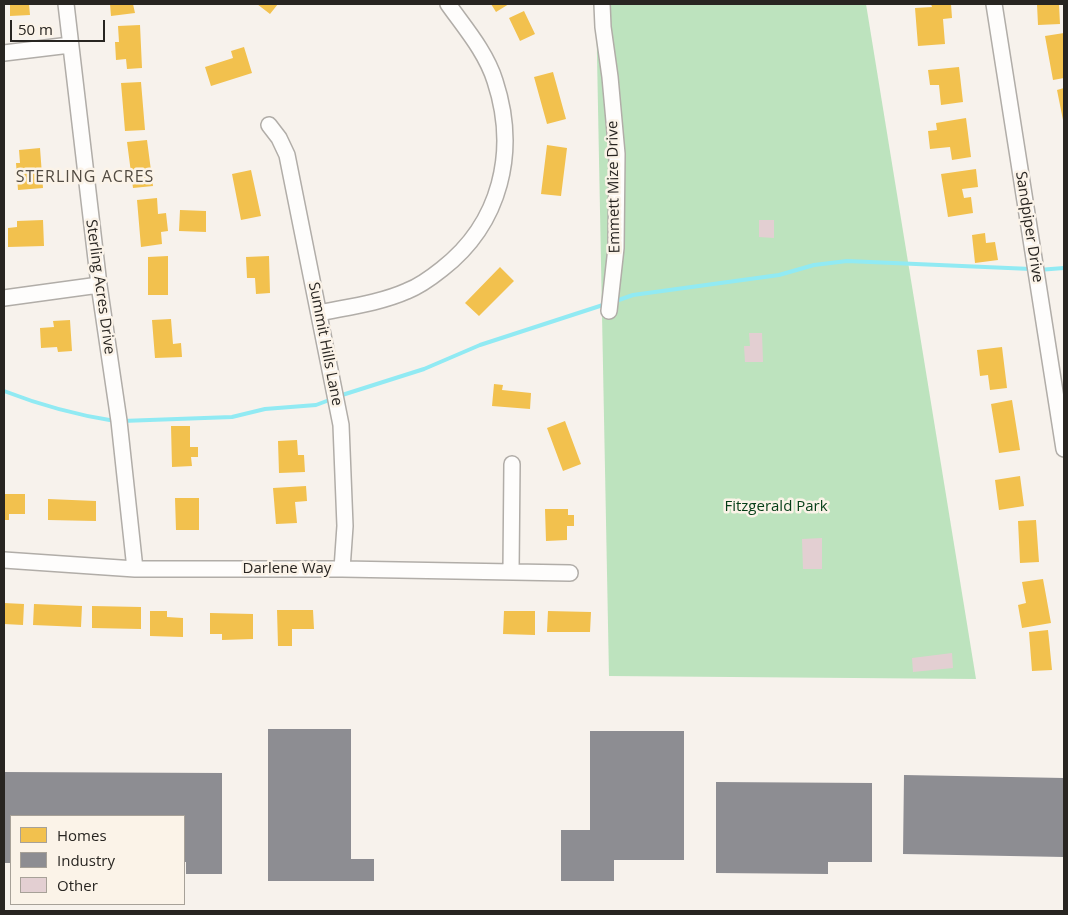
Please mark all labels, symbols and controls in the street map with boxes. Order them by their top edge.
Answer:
scale bar [12,10,108,42]
text: 50 m [18,19,53,39]
street label: Emmett Mize Drive [604,121,624,253]
district label: STERLING ACRES [14,167,156,187]
street label: Sandpiper Drive [1011,170,1047,284]
street label: Sterling Acres Drive [82,218,118,356]
street label: Summit Hills Lane [304,281,346,407]
park label: Fitzgerald Park [724,498,828,516]
street label: Darlene Way [243,560,331,578]
legend [10,815,185,905]
text: Homes [57,825,107,845]
text: Industry [57,850,115,870]
text: Other [57,875,98,895]

